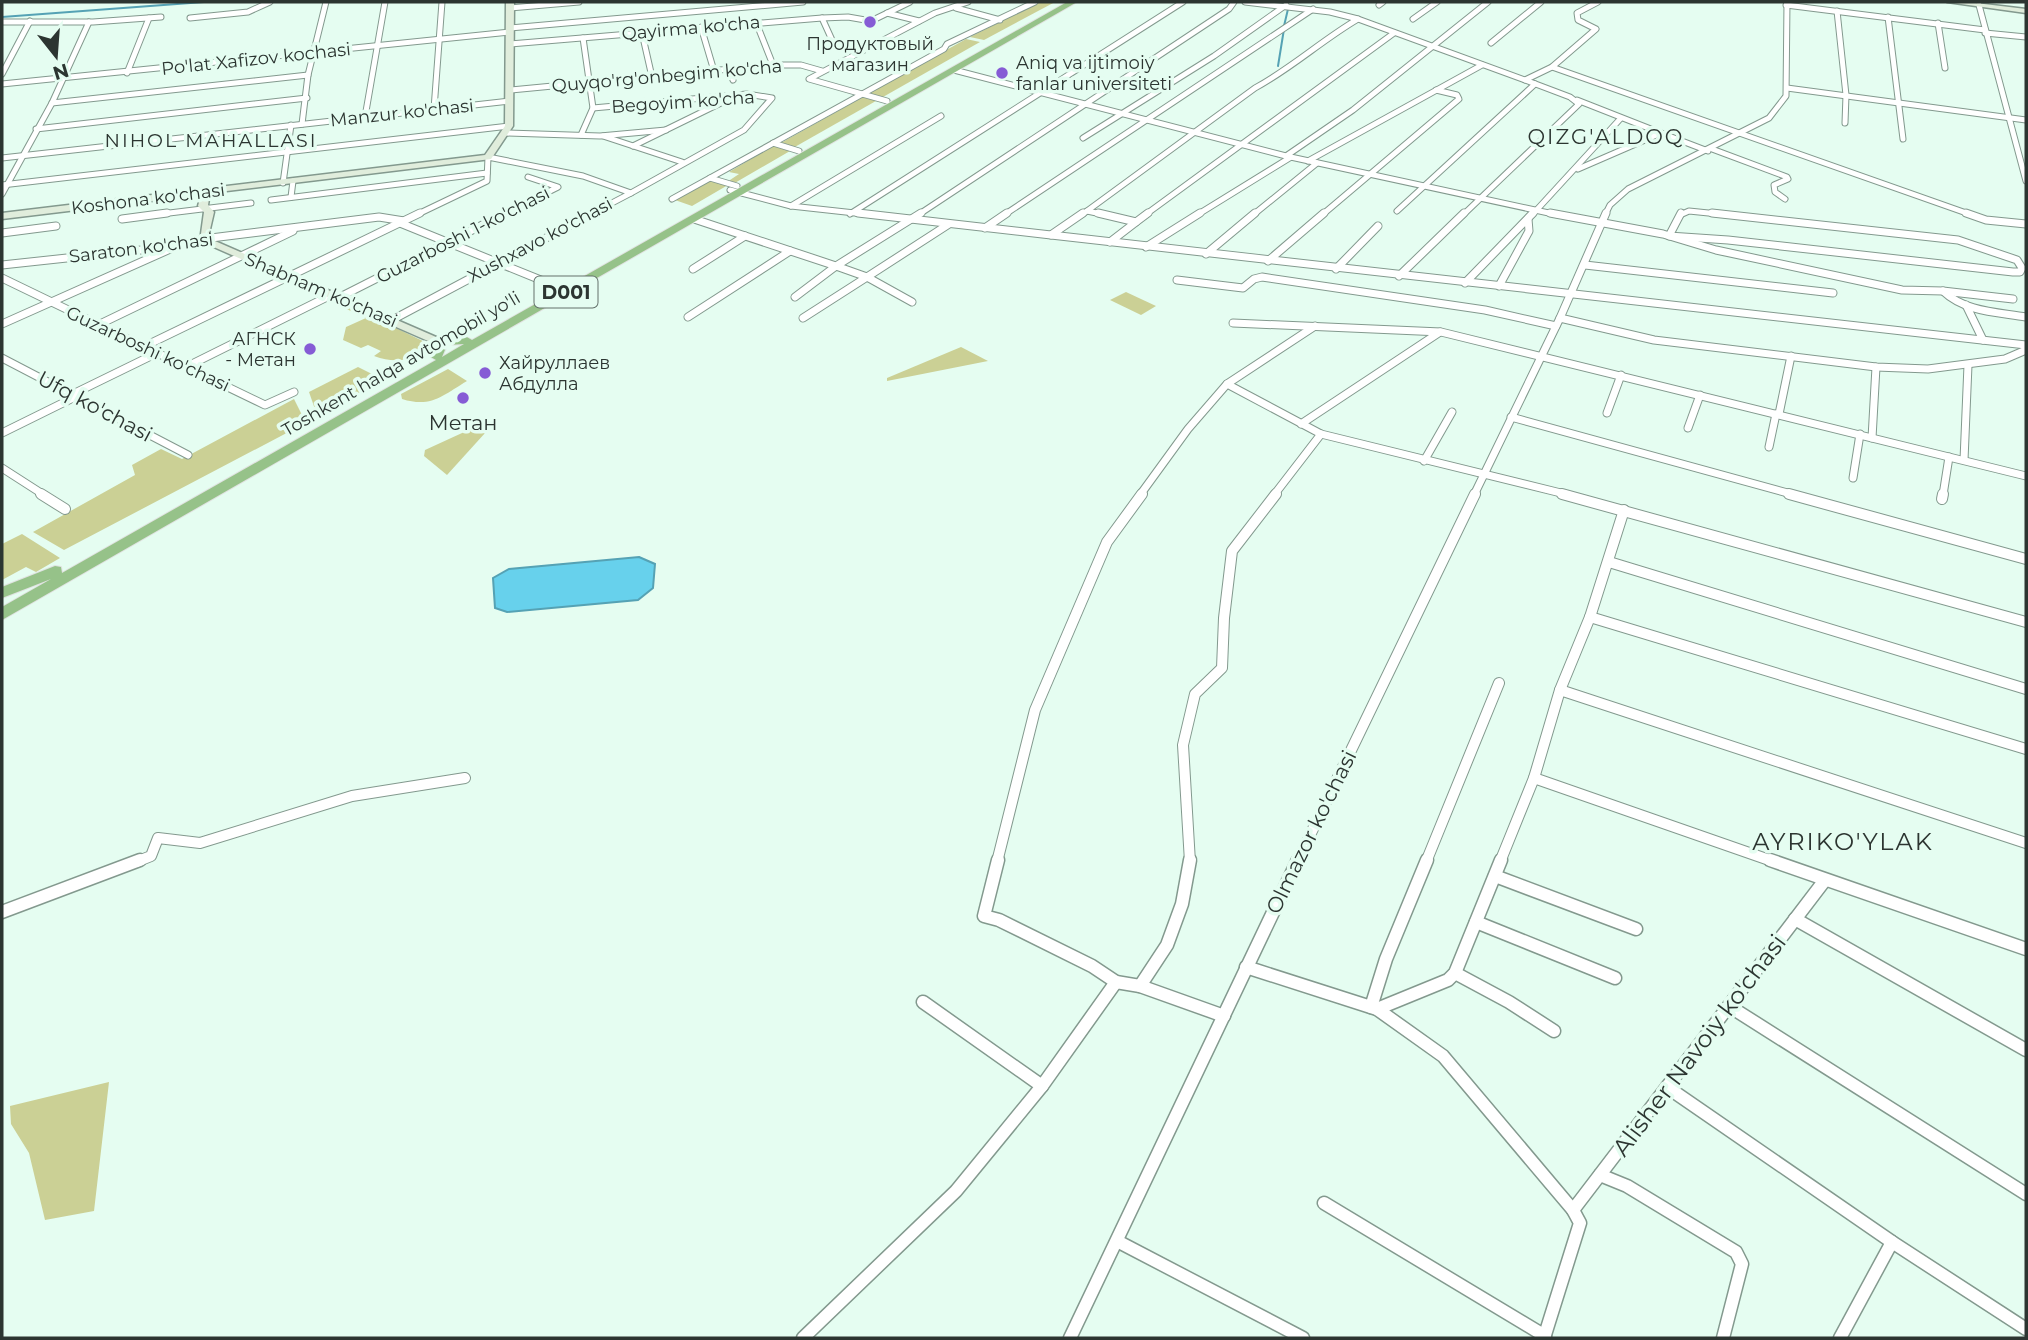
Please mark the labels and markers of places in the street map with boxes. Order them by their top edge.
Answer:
marker: Продуктовый магазин [862,14,878,30]
place label: Продуктовый магазин [806,33,934,76]
place label: Aniq va ijtimoiy fanlar universiteti [1016,52,1172,95]
marker: Aniq va ijtimoiy fanlar universiteti [994,65,1010,81]
place label: АГНСК - Метан [225,328,296,371]
marker: АГНСК - Метан [302,341,318,357]
place label: Хайруллаев Абдулла [499,352,610,395]
marker: Хайруллаев Абдулла [477,365,493,381]
marker: Метан [455,390,471,406]
place label: Метан [428,410,498,435]

